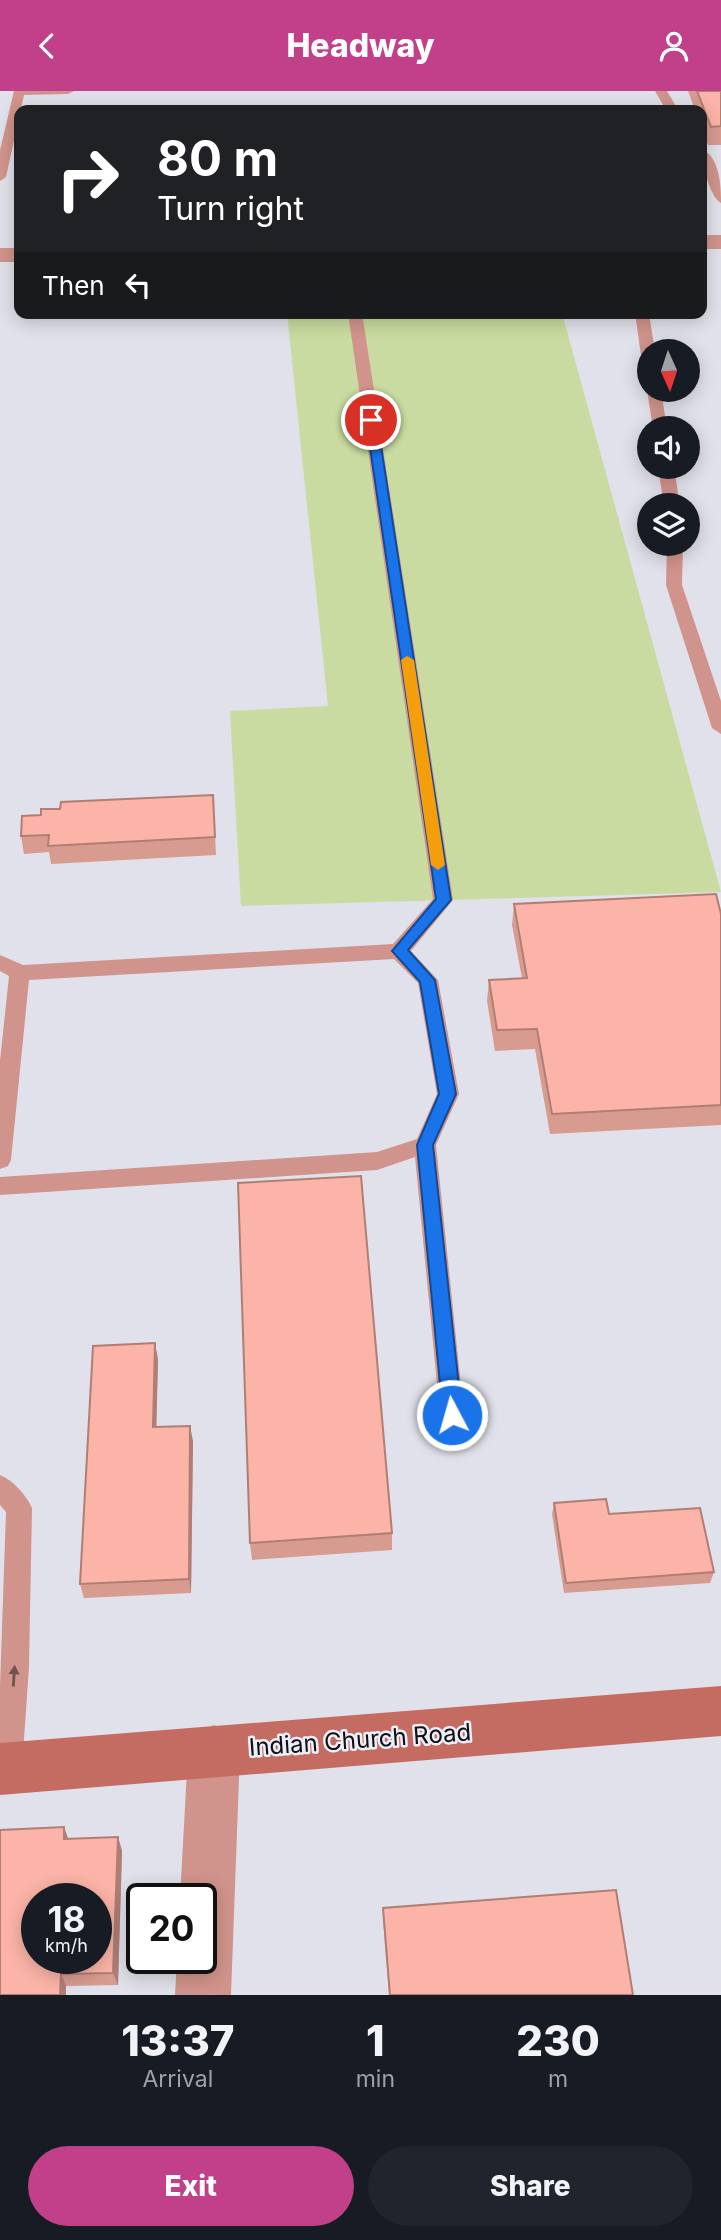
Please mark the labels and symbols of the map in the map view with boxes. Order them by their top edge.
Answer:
north arrow [637,339,700,403]
pin [341,390,401,450]
position arrow [415,1378,489,1452]
one-way arrow [9,1664,20,1686]
street label: Indian Church Road [248,1717,472,1762]
speed limit sign: 20 [126,1883,217,1974]

